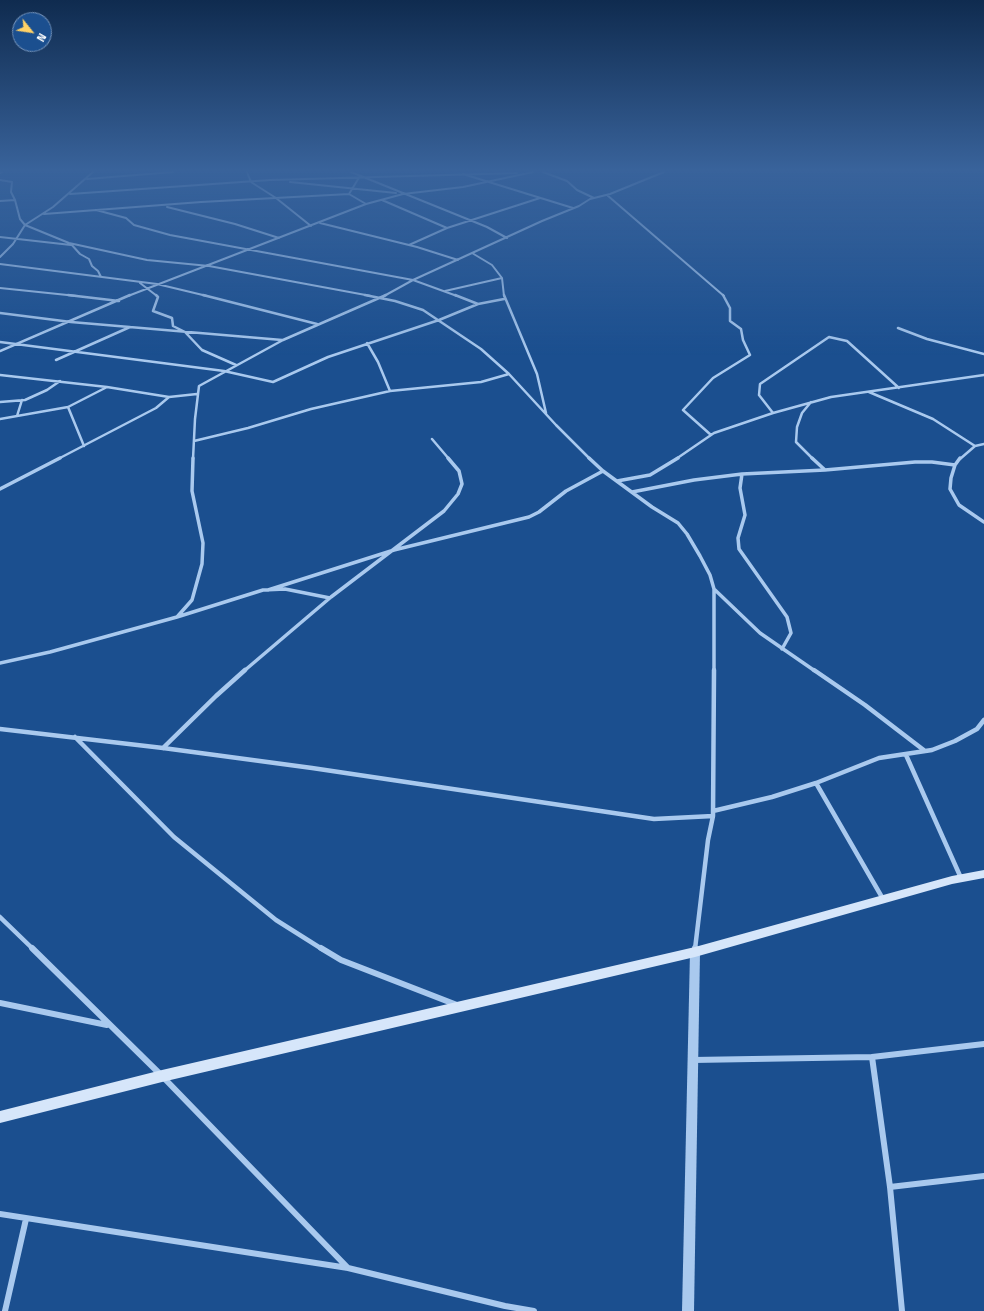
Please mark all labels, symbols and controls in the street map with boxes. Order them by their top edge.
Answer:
north arrow [12,12,52,52]
text: N [33,30,50,45]

